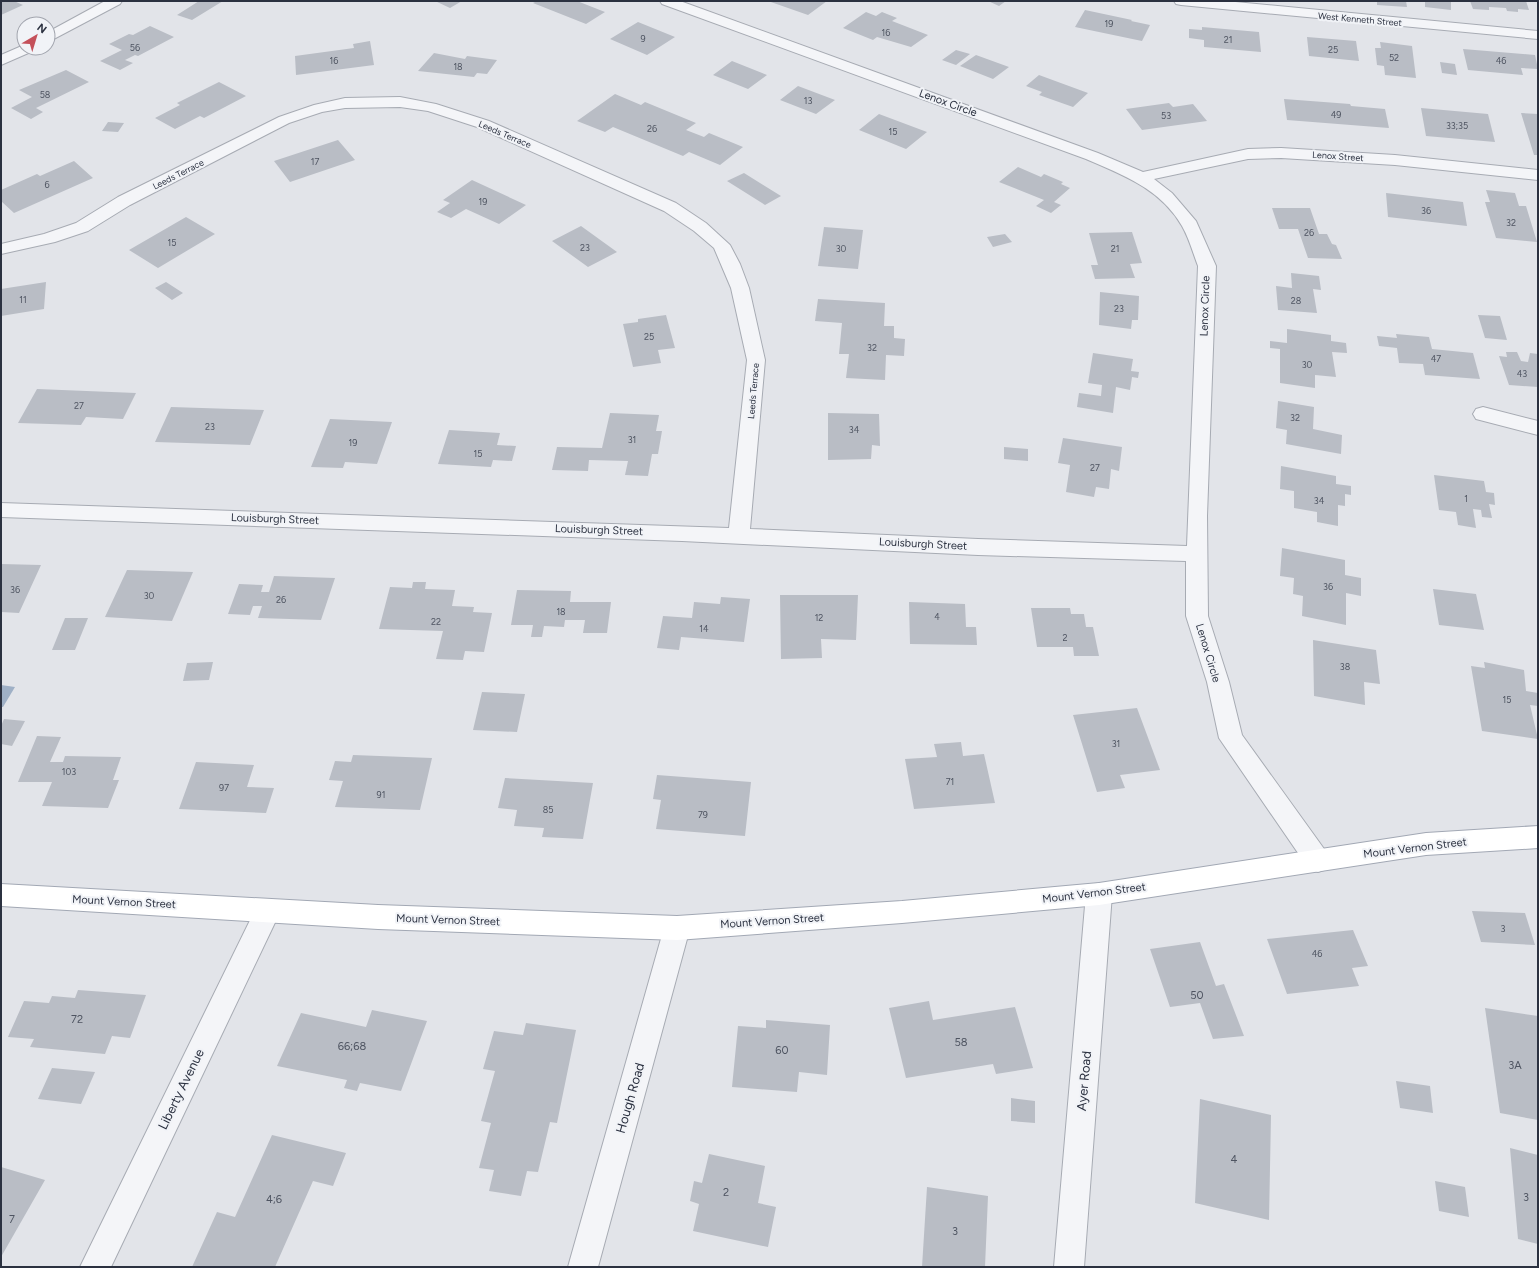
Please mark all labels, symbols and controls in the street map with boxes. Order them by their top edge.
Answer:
street label: West Kenneth Street [1318,10,1403,28]
north arrow [16,16,56,56]
house number: 19 [1105,18,1113,29]
text: N [34,21,49,36]
house number: 16 [882,27,890,38]
house number: 9 [640,33,646,44]
house number: 21 [1224,34,1232,45]
house number: 56 [130,42,140,53]
house number: 25 [1328,44,1338,55]
house number: 52 [1389,52,1399,63]
house number: 16 [330,55,338,66]
house number: 46 [1496,55,1506,66]
house number: 18 [453,61,463,72]
street label: Lenox Circle [917,87,979,119]
house number: 58 [40,89,51,100]
house number: 13 [804,95,812,106]
house number: 49 [1331,109,1341,120]
house number: 53 [1161,110,1171,121]
street label: Leeds Terrace [477,118,533,150]
house number: 33;35 [1446,120,1468,131]
house number: 26 [647,123,657,134]
house number: 15 [889,126,897,137]
street label: Lenox Street [1312,149,1365,163]
street label: Leeds Terrace [151,156,206,192]
house number: 17 [311,156,319,167]
house number: 6 [44,179,50,190]
house number: 19 [479,196,487,207]
house number: 36 [1421,205,1431,216]
house number: 32 [1506,217,1516,228]
house number: 26 [1304,227,1314,238]
house number: 15 [168,237,176,248]
house number: 23 [580,242,590,253]
house number: 30 [836,243,847,254]
house number: 21 [1111,243,1119,254]
street label: Lenox Circle [1197,275,1213,337]
house number: 11 [19,294,27,305]
house number: 28 [1291,295,1302,306]
house number: 23 [1114,303,1124,314]
house number: 25 [644,331,654,342]
house number: 32 [867,342,877,353]
house number: 47 [1431,353,1441,364]
house number: 30 [1302,359,1313,370]
street label: Leeds Terrace [745,363,761,419]
house number: 43 [1517,368,1527,379]
house number: 27 [74,400,84,411]
house number: 32 [1290,412,1300,423]
house number: 23 [205,421,215,432]
house number: 34 [849,424,860,435]
house number: 31 [628,434,636,445]
house number: 19 [349,437,357,448]
house number: 15 [474,448,482,459]
house number: 27 [1090,462,1100,473]
house number: 1 [1464,493,1468,504]
house number: 34 [1314,495,1325,506]
street label: Louisburgh Street [231,511,319,527]
street label: Louisburgh Street [555,522,643,538]
street label: Louisburgh Street [879,535,967,553]
house number: 36 [1323,581,1333,592]
house number: 36 [10,584,20,595]
house number: 30 [144,590,155,601]
house number: 26 [276,594,286,605]
house number: 18 [556,606,566,617]
house number: 4 [934,611,940,622]
house number: 12 [815,612,823,623]
house number: 22 [431,616,441,627]
street label: Lenox Circle [1193,622,1223,684]
house number: 14 [699,623,709,634]
house number: 2 [1062,632,1068,643]
house number: 38 [1340,661,1351,672]
house number: 15 [1503,694,1511,705]
house number: 31 [1112,738,1120,749]
house number: 103 [62,766,76,777]
house number: 71 [946,776,954,787]
house number: 97 [219,782,229,793]
house number: 91 [377,789,385,800]
house number: 85 [543,804,553,815]
house number: 79 [698,809,708,820]
street label: Mount Vernon Street [1363,835,1467,861]
street label: Mount Vernon Street [1042,880,1146,906]
street label: Mount Vernon Street [72,893,176,911]
street label: Mount Vernon Street [720,911,824,931]
street label: Mount Vernon Street [396,912,500,928]
house number: 3 [1501,923,1506,934]
house number: 46 [1312,948,1322,959]
house number: 50 [1190,989,1204,1002]
house number: 72 [71,1013,83,1026]
house number: 58 [954,1036,968,1049]
house number: 66;68 [338,1040,366,1053]
house number: 60 [775,1044,789,1057]
street label: Liberty Avenue [155,1046,207,1132]
street label: Ayer Road [1074,1050,1094,1112]
house number: 3A [1508,1059,1522,1072]
street label: Hough Road [613,1061,647,1135]
house number: 4 [1231,1153,1238,1166]
house number: 2 [723,1186,729,1199]
house number: 3 [1523,1191,1529,1204]
house number: 4;6 [266,1193,282,1206]
house number: 7 [9,1213,15,1226]
house number: 3 [952,1225,958,1238]

